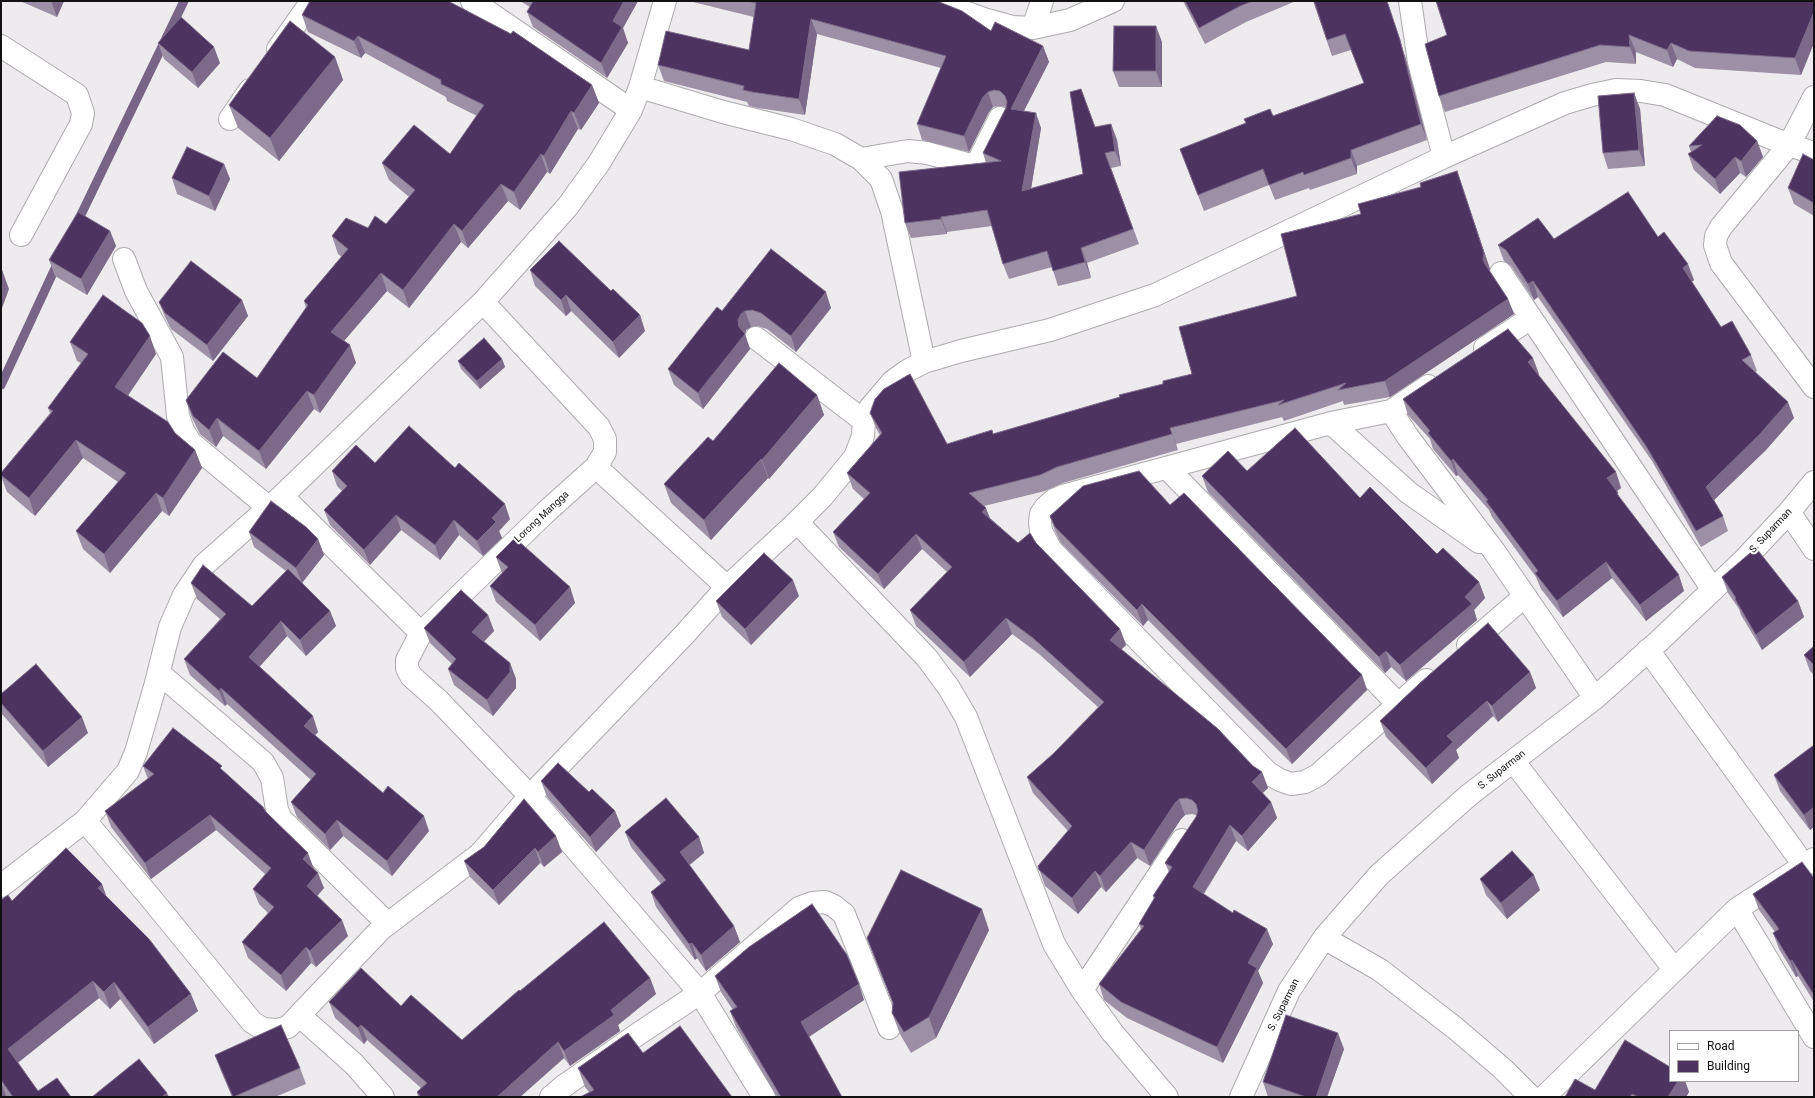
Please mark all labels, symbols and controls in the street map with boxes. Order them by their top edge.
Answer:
street label: Lorong Mangga [512,489,572,545]
street label: S. Suparman [1747,506,1795,556]
street label: S. Suparman [1476,748,1528,792]
street label: S. Suparman [1266,977,1302,1033]
legend [1669,1030,1799,1082]
text: Road [1707,1039,1735,1053]
text: Building [1707,1059,1750,1073]

